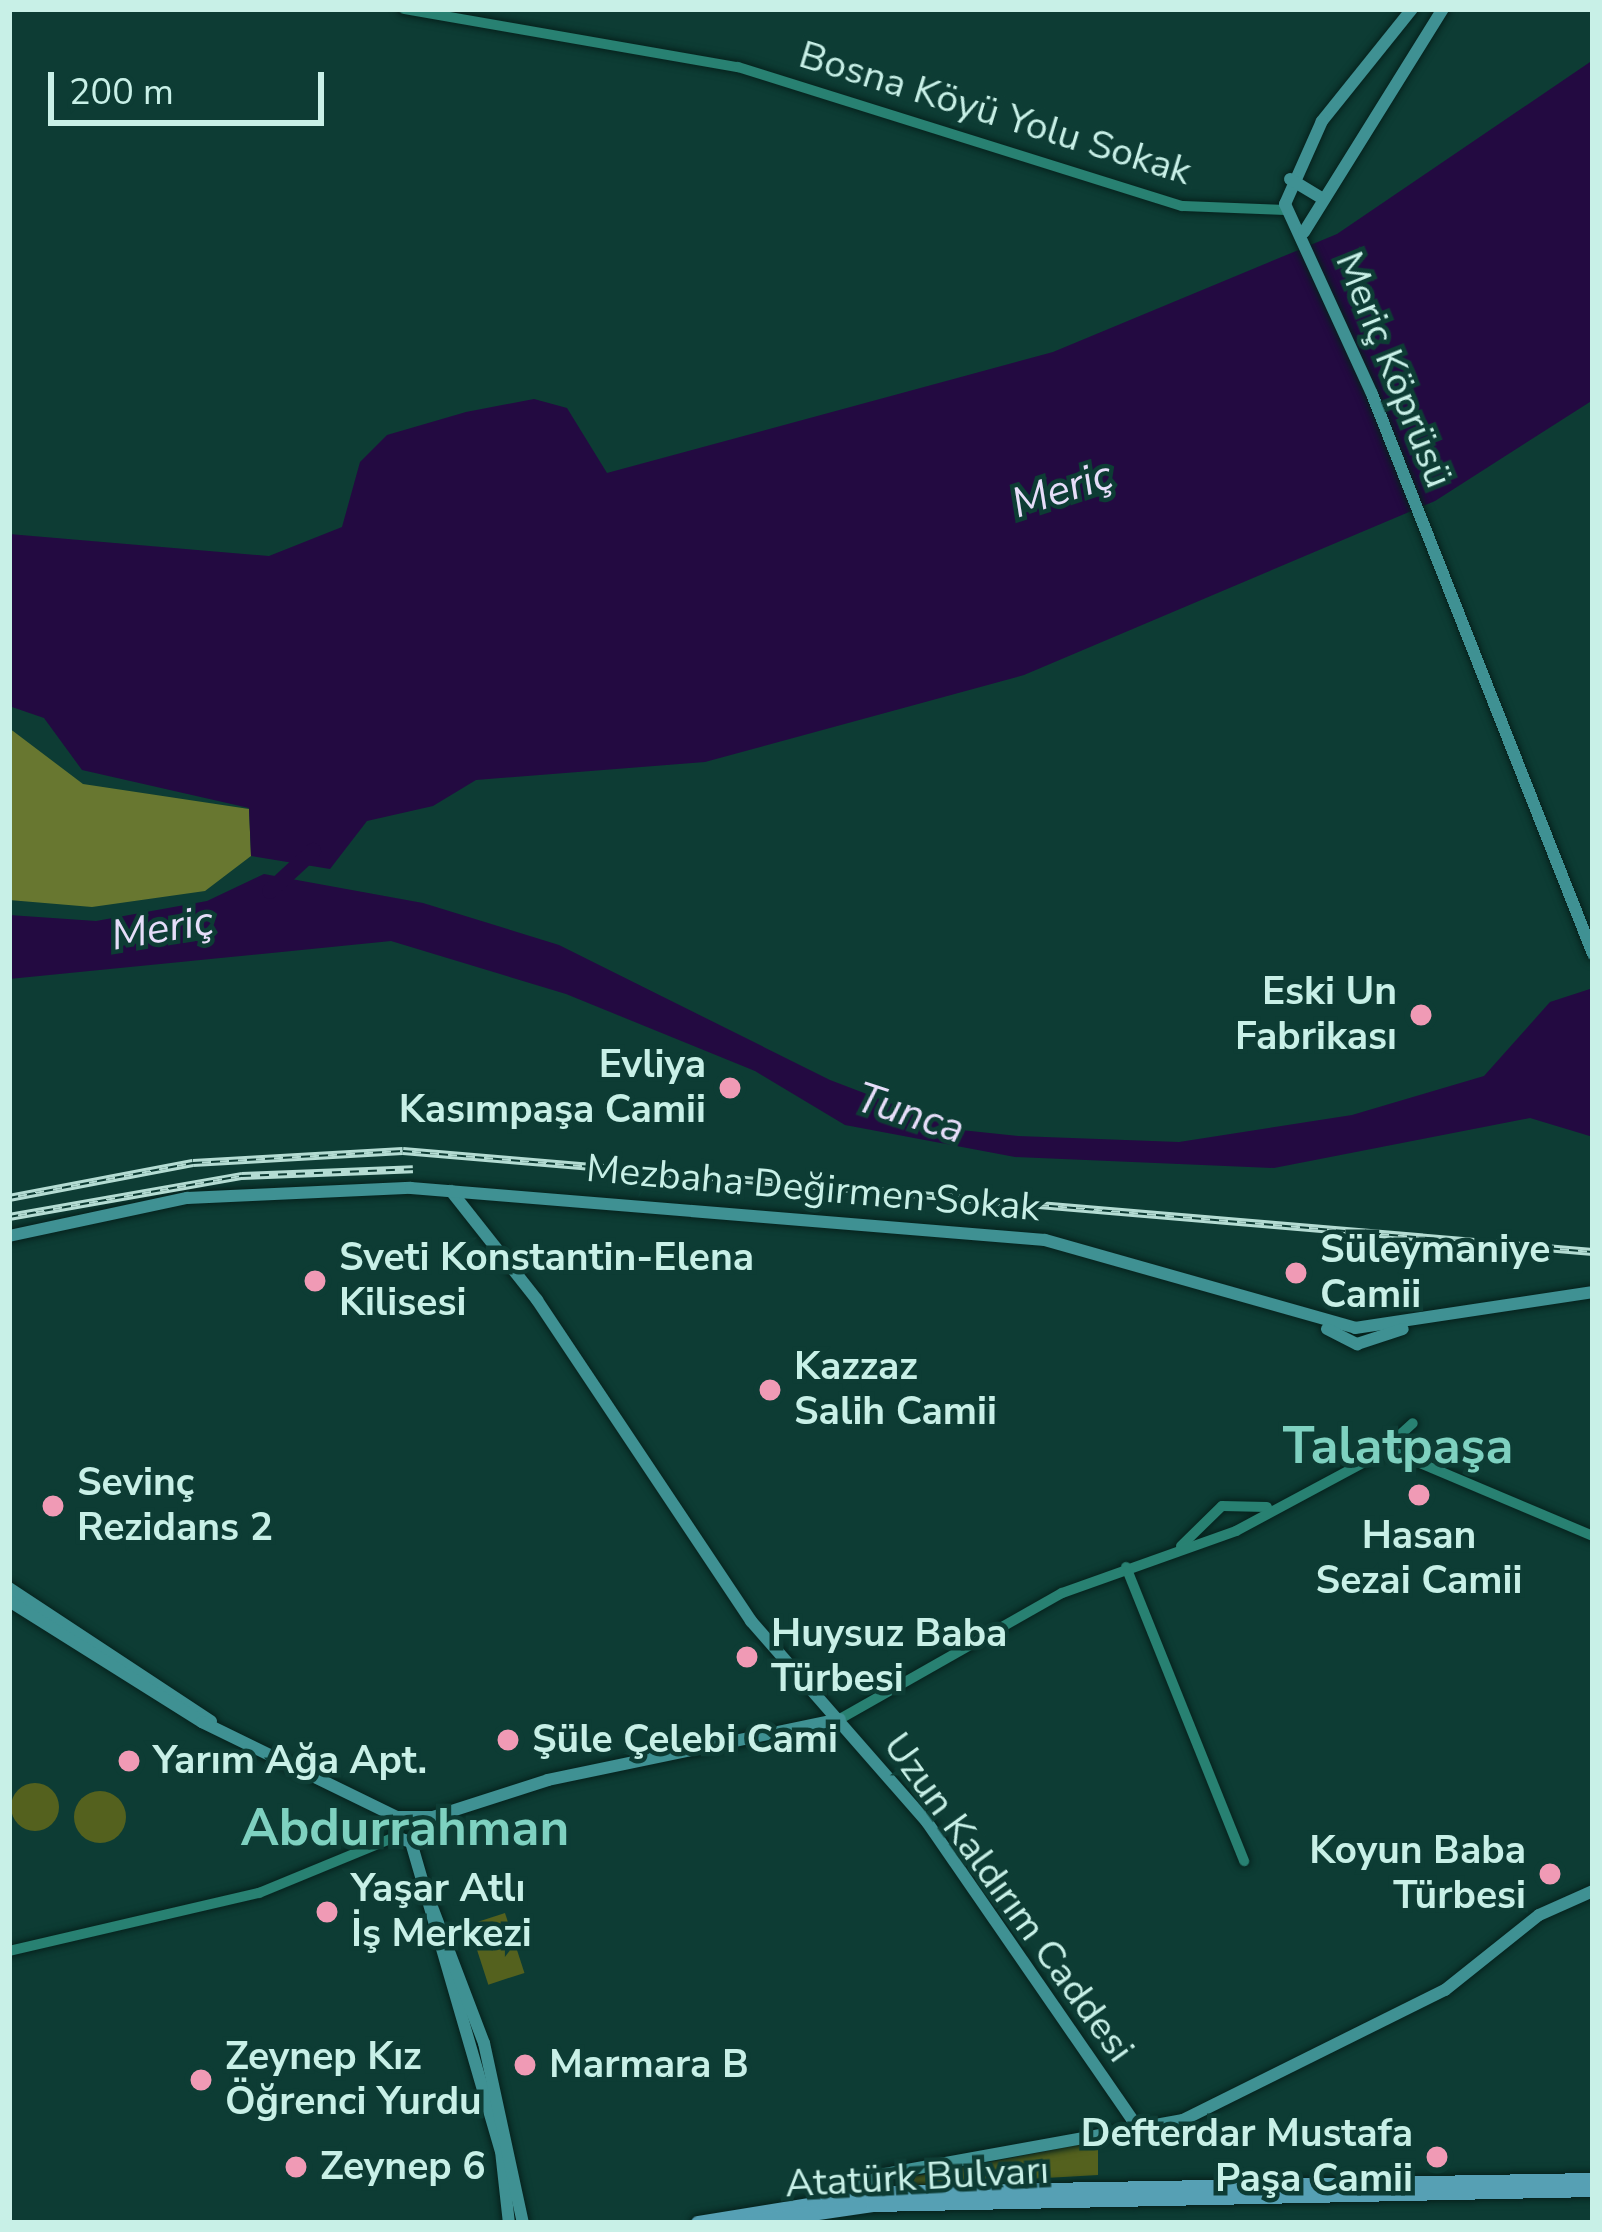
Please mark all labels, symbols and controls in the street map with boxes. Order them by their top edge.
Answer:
street label: Bosna Köyü Yolu Sokak [793,32,1197,196]
scale bar [54,48,330,122]
text: 200 m [69,68,174,117]
street label: Meriç Köprüsü [1324,245,1462,495]
water label: Meriç [1005,450,1119,530]
water label: Meriç [107,896,217,962]
place label: Eski Un Fabrikası [1235,970,1397,1061]
marker: Eski Un Fabrikası [1408,1002,1434,1028]
place label: Evliya Kasımpaşa Camii [399,1043,706,1134]
water label: Tunca [849,1073,971,1155]
marker: Evliya Kasımpaşa Camii [717,1075,743,1101]
street label: Mezbaha Değirmen Sokak [584,1146,1042,1232]
place label: Süleymaniye Camii [1320,1228,1550,1319]
place label: Sveti Konstantin-Elena Kilisesi [339,1236,754,1327]
marker: Süleymaniye Camii [1283,1260,1309,1286]
marker: Sveti Konstantin-Elena Kilisesi [302,1268,328,1294]
place label: Kazzaz Salih Camii [794,1345,997,1436]
marker: Kazzaz Salih Camii [757,1377,783,1403]
district label: Talatpaşa [1283,1415,1513,1477]
place label: Sevinç Rezidans 2 [77,1461,273,1552]
marker: Hasan Sezai Camii [1406,1482,1432,1508]
marker: Sevinç Rezidans 2 [40,1493,66,1519]
place label: Hasan Sezai Camii [1316,1514,1522,1605]
place label: Huysuz Baba Türbesi [771,1612,1007,1703]
marker: Huysuz Baba Türbesi [734,1644,760,1670]
place label: Şüle Çelebi Cami [532,1717,838,1763]
street label: Uzun Kaldırım Caddesi [873,1724,1143,2072]
marker: Şüle Çelebi Cami [495,1727,521,1753]
place label: Yarım Ağa Apt. [153,1738,427,1784]
marker: Yarım Ağa Apt. [116,1748,142,1774]
district label: Abdurrahman [241,1797,569,1859]
place label: Koyun Baba Türbesi [1309,1829,1526,1920]
marker: Koyun Baba Türbesi [1537,1861,1563,1887]
place label: Yaşar Atlı İş Merkezi [351,1867,532,1958]
marker: Yaşar Atlı İş Merkezi [314,1899,340,1925]
place label: Zeynep Kız Öğrenci Yurdu [225,2035,482,2126]
place label: Marmara B [549,2042,749,2088]
marker: Marmara B [512,2052,538,2078]
marker: Zeynep Kız Öğrenci Yurdu [188,2067,214,2093]
place label: Defterdar Mustafa Paşa Camii [1081,2112,1413,2203]
place label: Zeynep 6 [320,2144,486,2190]
marker: Defterdar Mustafa Paşa Camii [1424,2144,1450,2170]
street label: Atatürk Bulvarı [784,2148,1050,2208]
marker: Zeynep 6 [283,2154,309,2180]

